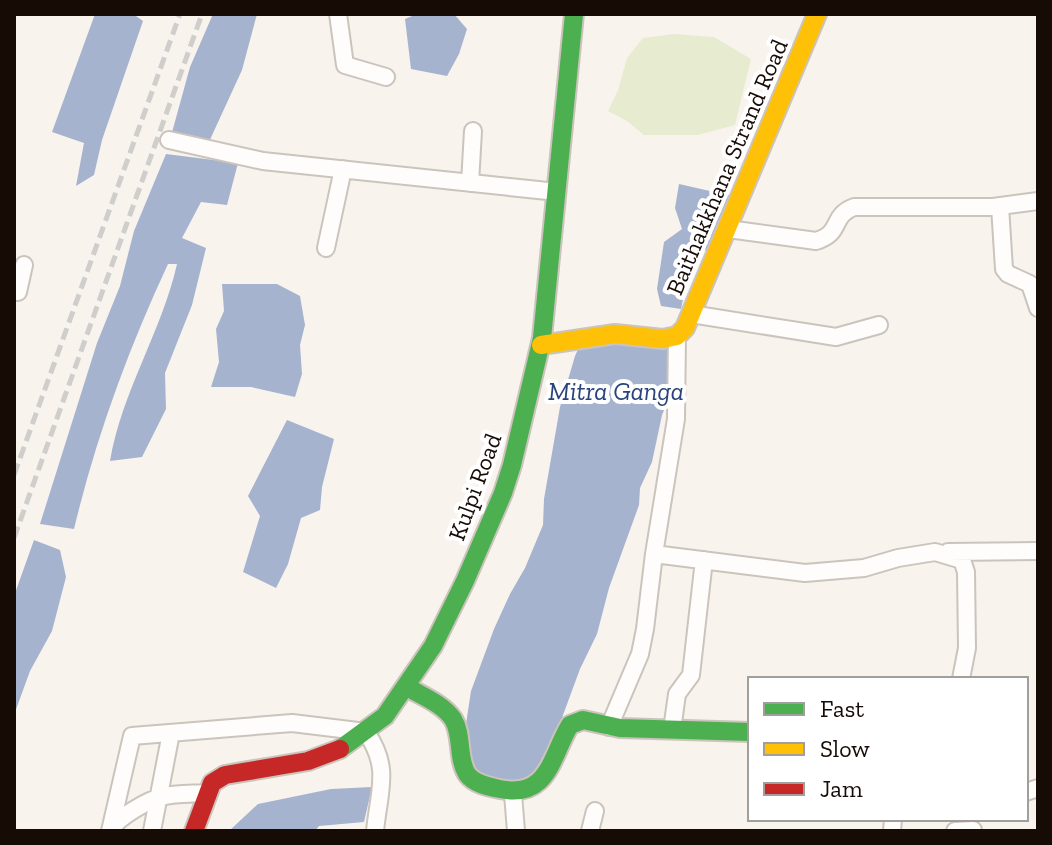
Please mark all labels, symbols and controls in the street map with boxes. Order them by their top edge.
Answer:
street label: Baithakkhana Strand Road [659,35,794,299]
water label: Mitra Ganga [548,375,684,407]
street label: Kulpi Road [442,429,507,544]
legend [748,677,1028,821]
text: Fast [820,694,864,723]
text: Slow [820,734,870,763]
text: Jam [820,774,863,803]

